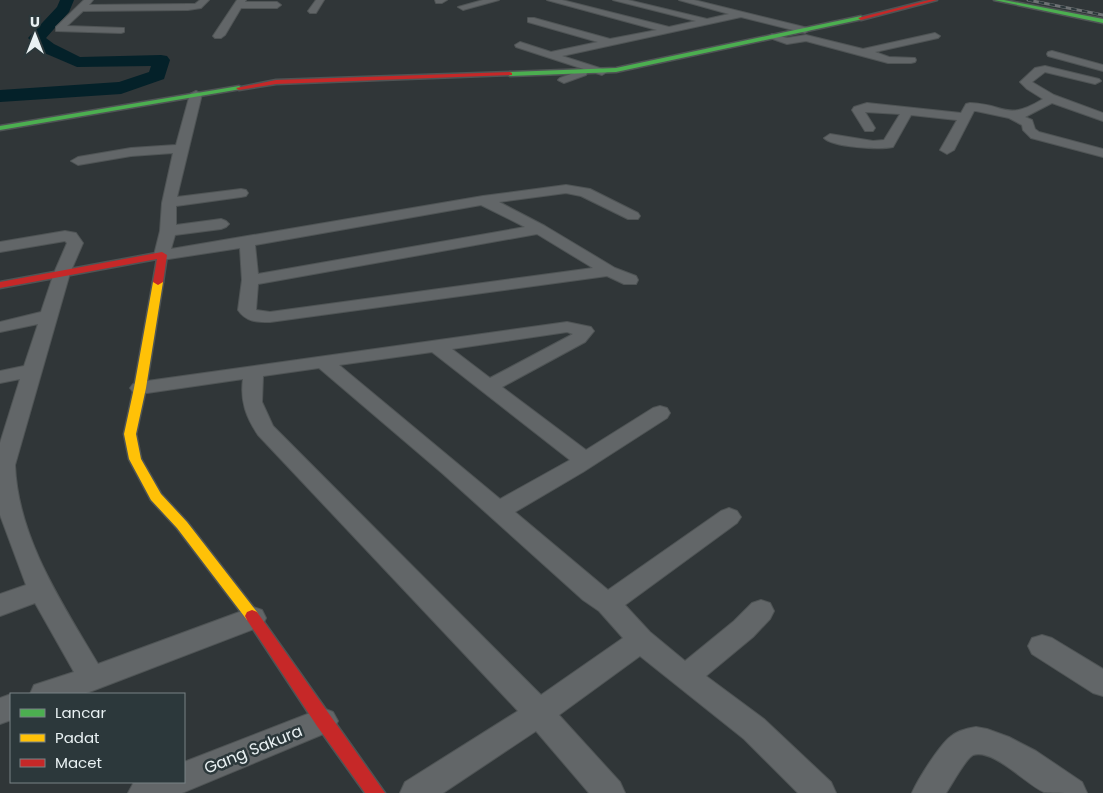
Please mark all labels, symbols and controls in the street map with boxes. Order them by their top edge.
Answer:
north arrow [10,10,60,60]
text: U [30,12,40,32]
legend [10,693,185,783]
text: Lancar [55,702,106,723]
street label: Gang Sakura [201,719,306,780]
text: Padat [55,727,100,748]
text: Macet [55,752,102,773]

